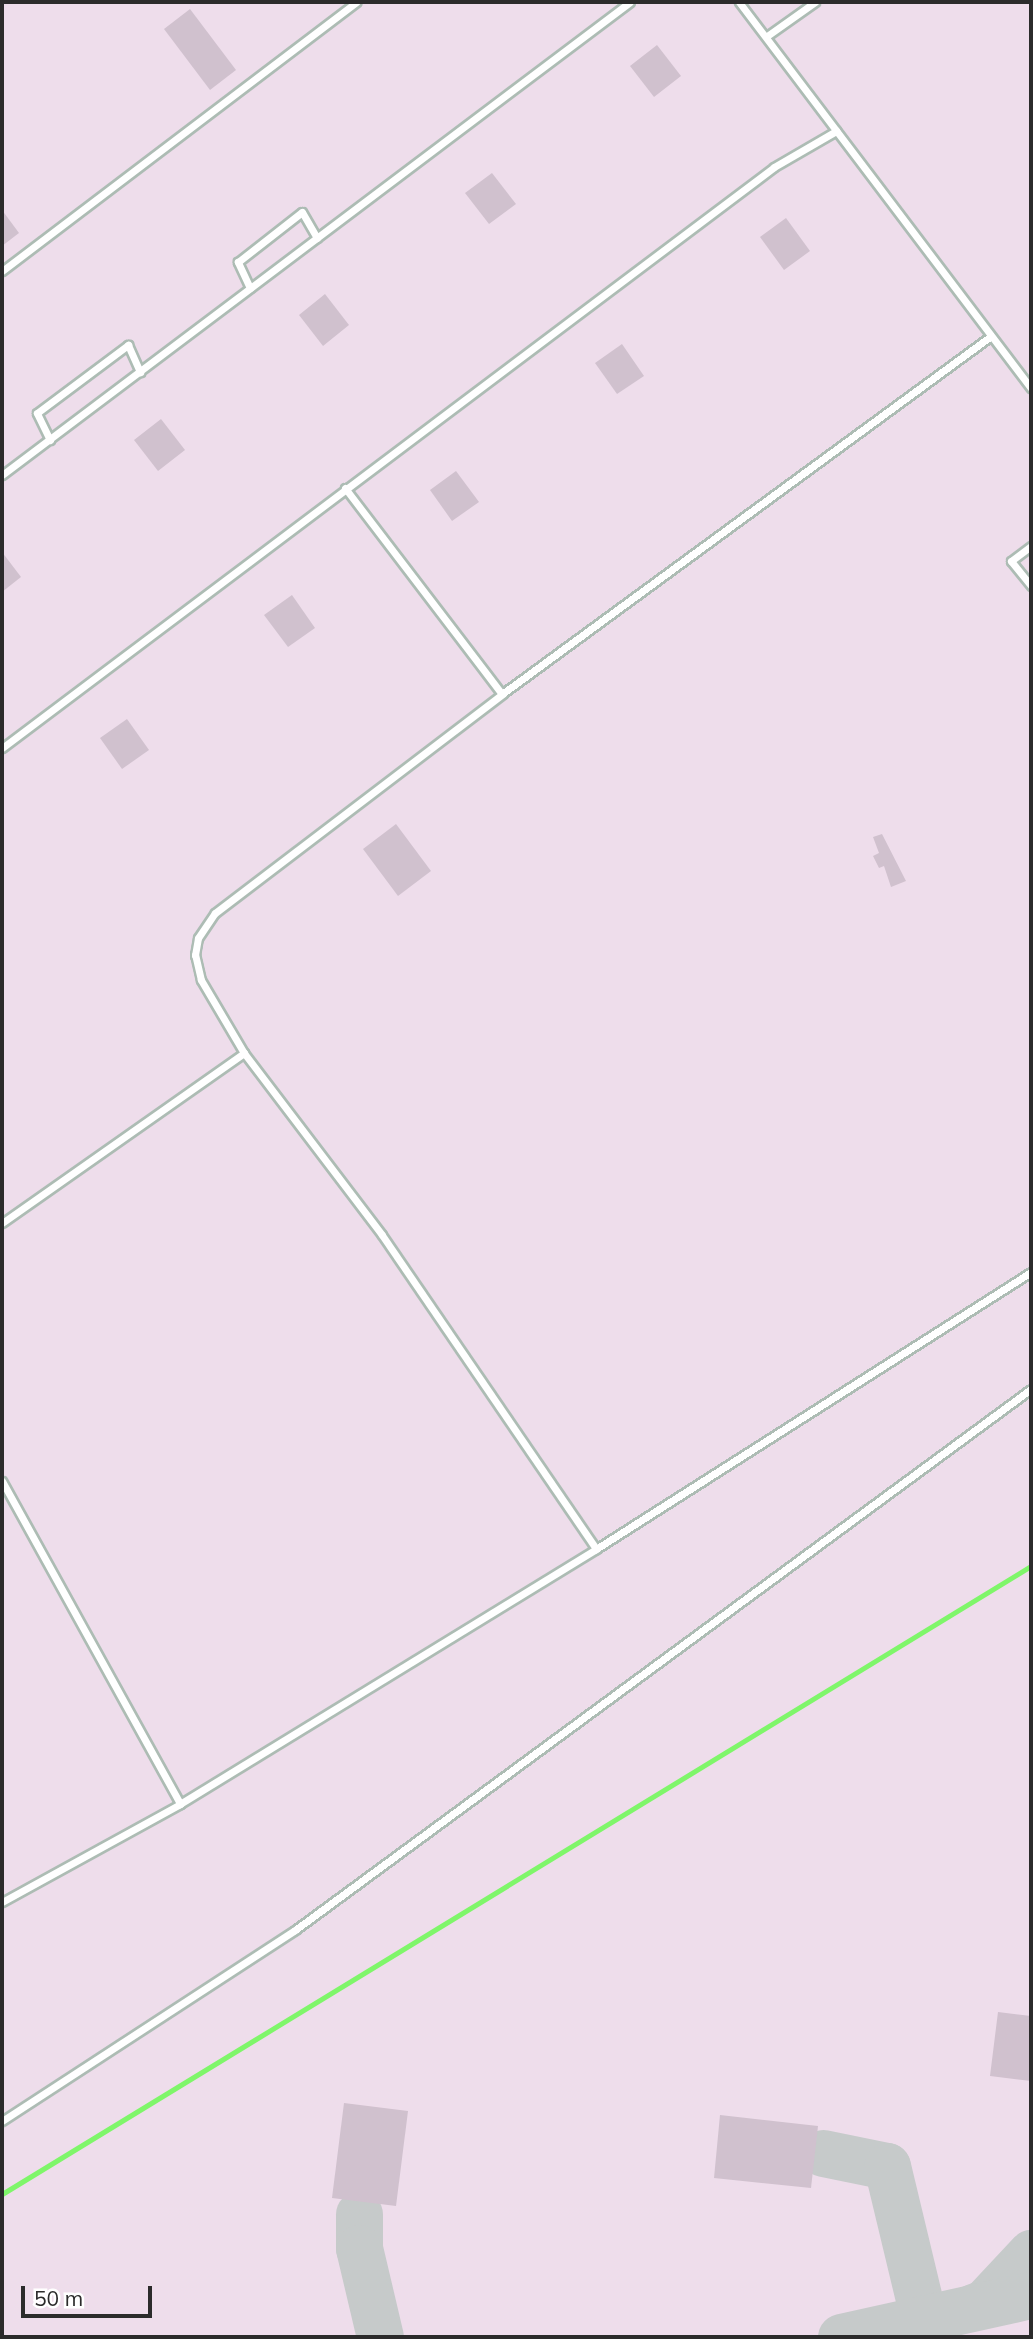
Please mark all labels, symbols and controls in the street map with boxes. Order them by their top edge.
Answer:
scale bar [24,2272,156,2316]
text: 50 m [34,2285,83,2311]

